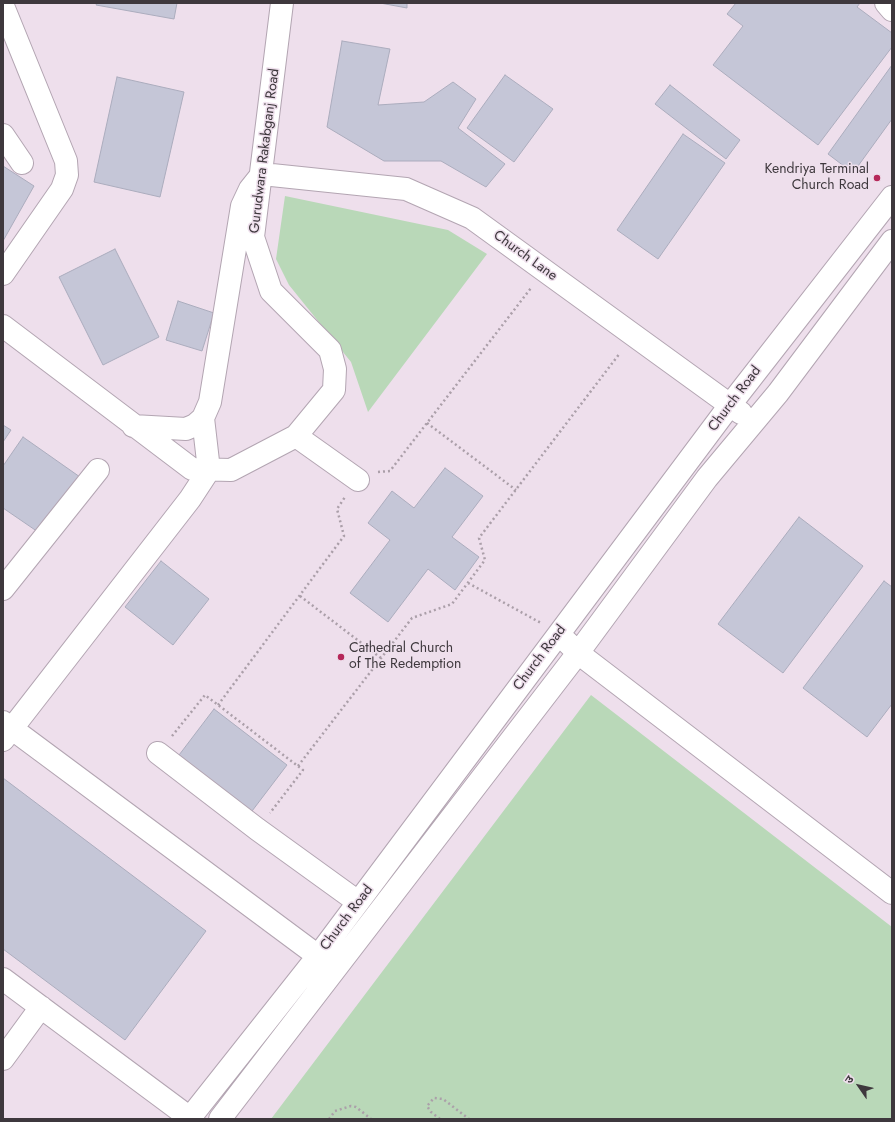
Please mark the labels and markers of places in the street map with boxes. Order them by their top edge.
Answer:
place label: Kendriya Terminal Church Road [764,162,869,194]
marker: Kendriya Terminal Church Road [872,173,882,183]
place label: Cathedral Church of The Redemption [349,641,461,674]
marker: Cathedral Church of The Redemption [336,652,346,662]

